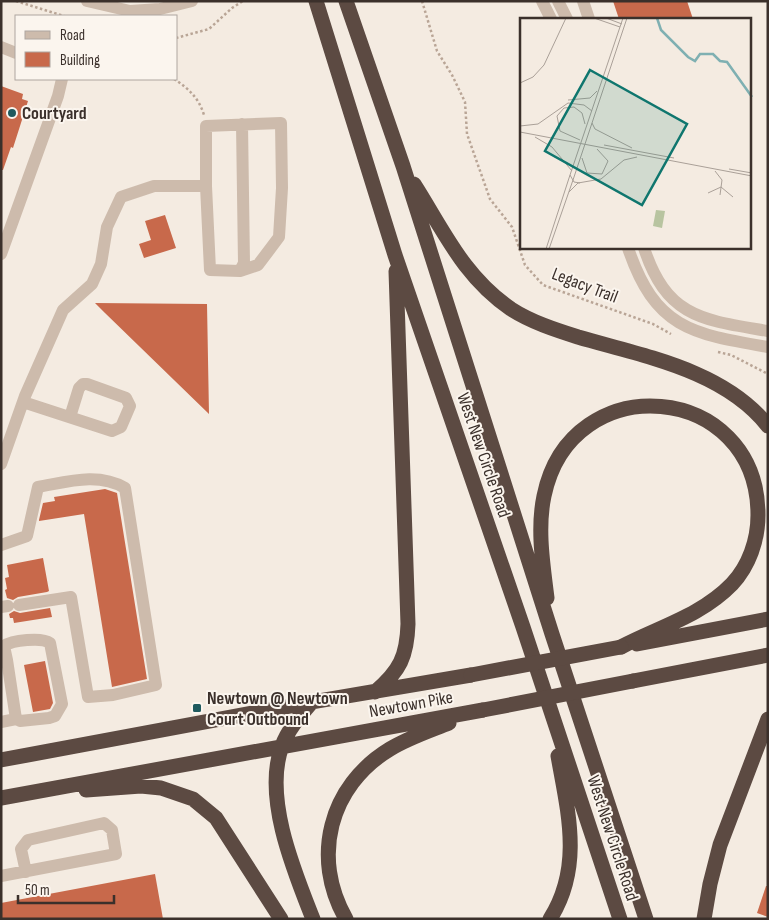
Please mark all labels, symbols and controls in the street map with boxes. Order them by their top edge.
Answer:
legend [15,15,178,80]
inset map [520,18,752,249]
text: Road [60,26,85,45]
text: Building [60,51,100,70]
place label: Courtyard [22,103,87,124]
marker: Courtyard [6,107,18,119]
street label: Legacy Trail [549,263,621,308]
street label: West New Circle Road [452,390,515,520]
street label: Newtown Pike [368,687,455,722]
place label: Newtown @ Newtown Court Outbound [207,688,348,730]
marker: Newtown @ Newtown Court Outbound [191,702,203,714]
street label: West New Circle Road [582,773,643,903]
scale bar [18,872,114,904]
text: 50 m [25,881,50,900]

